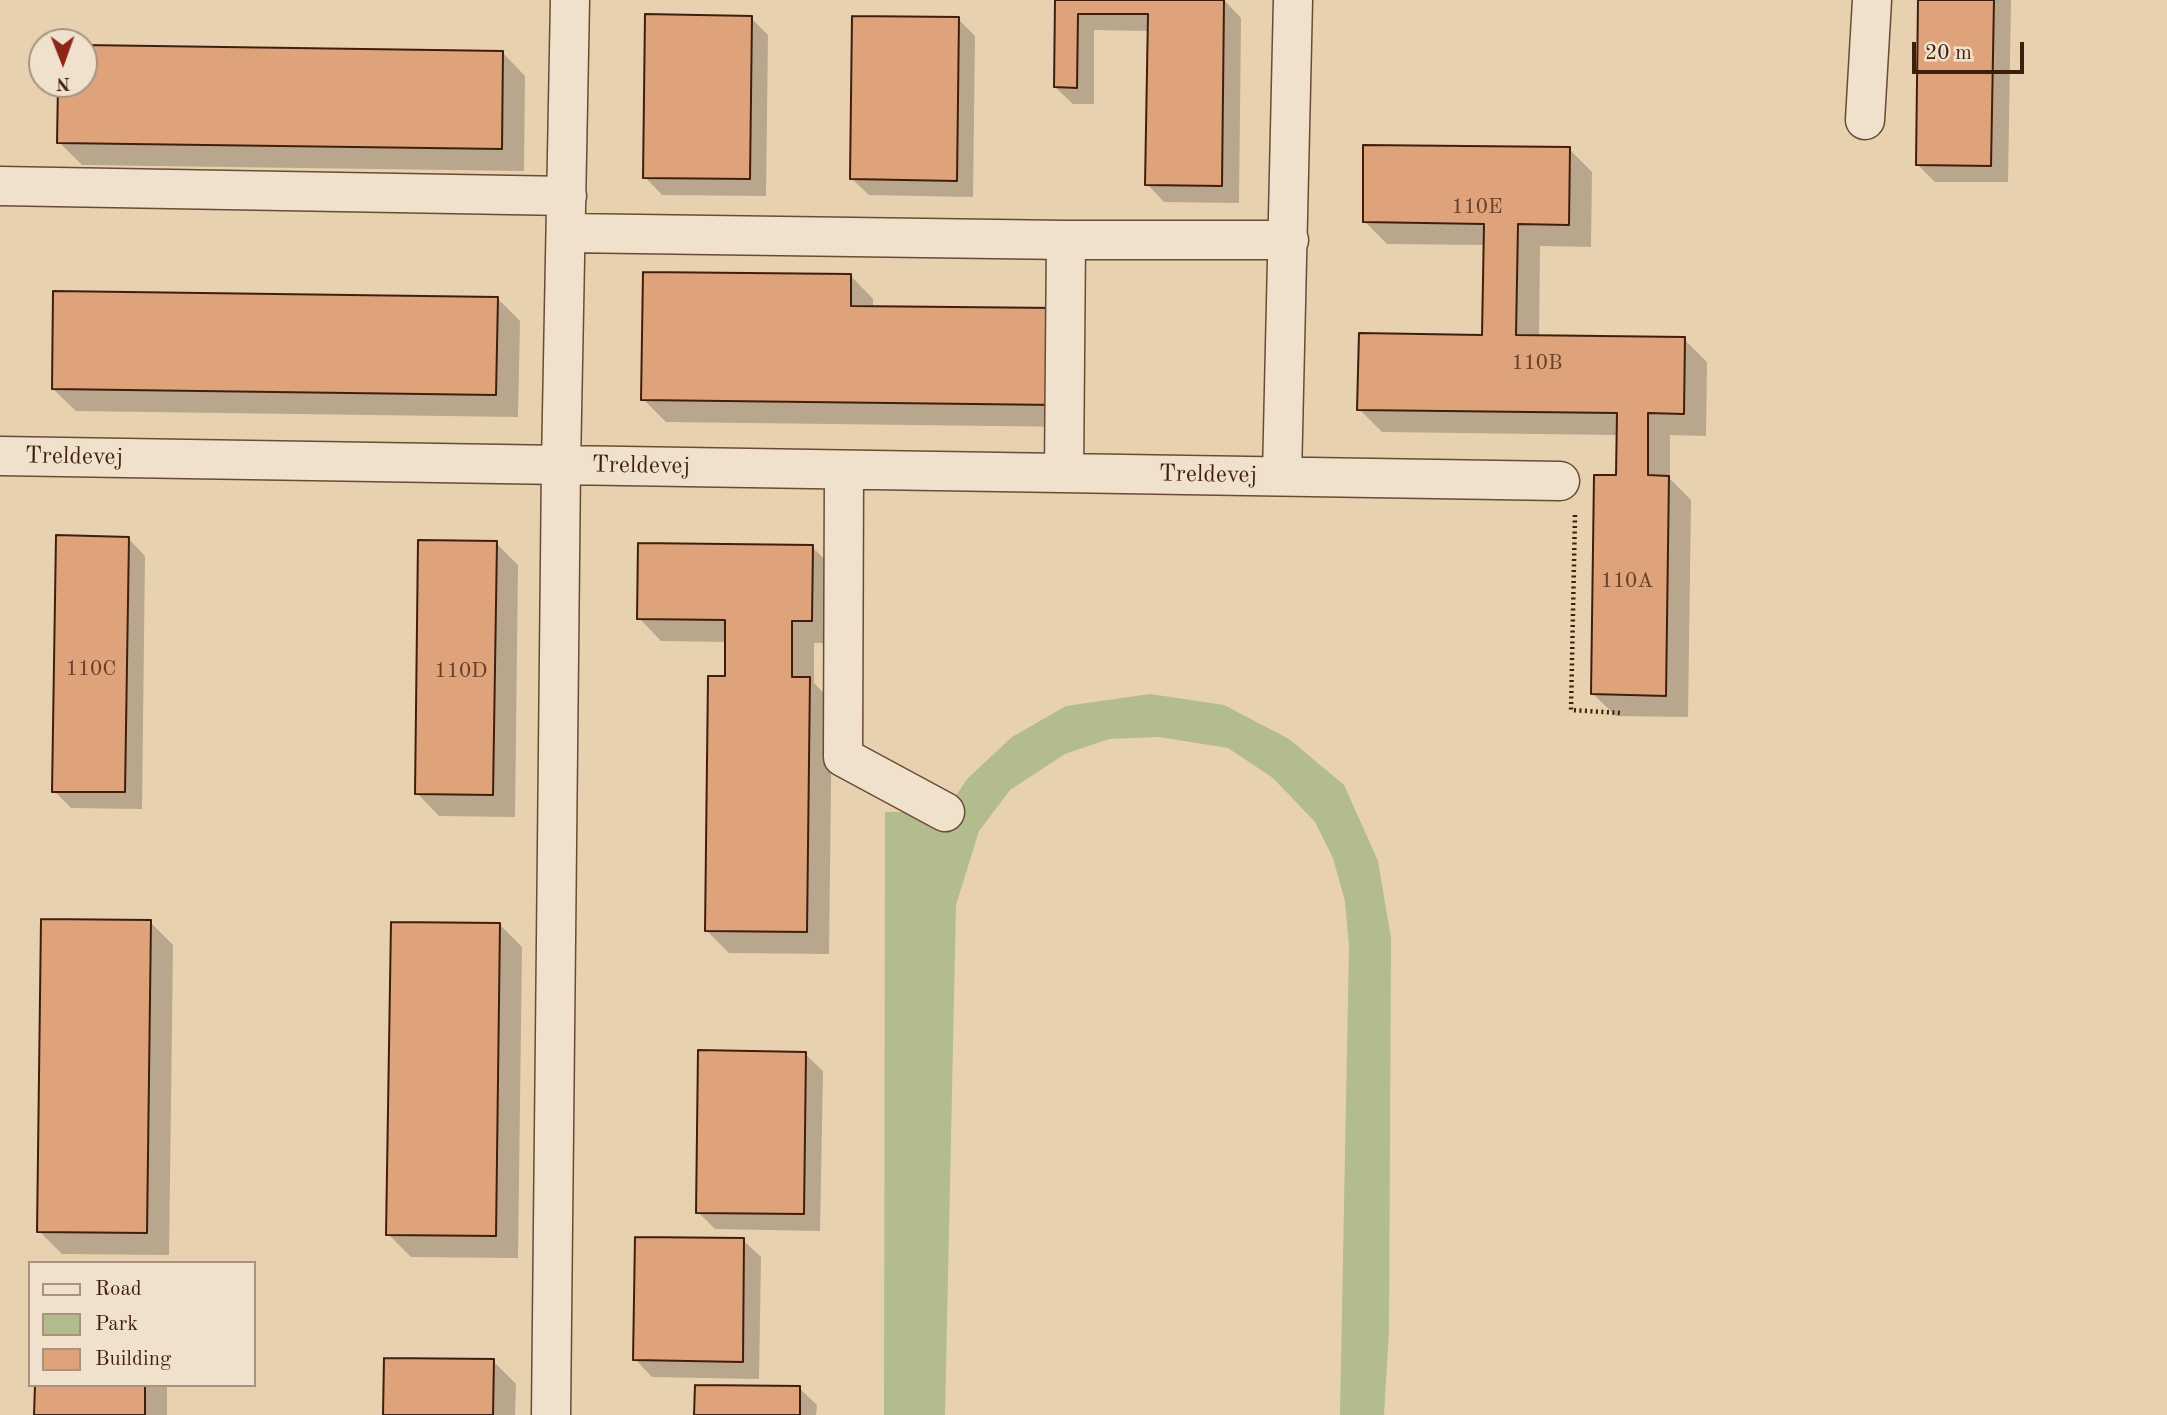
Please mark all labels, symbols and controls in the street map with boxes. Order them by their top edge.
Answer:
north arrow [28,28,98,98]
scale bar [1915,28,2027,72]
text: 20 m [1925,43,1972,64]
text: N [56,73,71,92]
house number: 110E [1451,194,1503,220]
house number: 110B [1511,350,1563,376]
street label: Treldevej [25,442,123,472]
street label: Treldevej [592,451,690,481]
street label: Treldevej [1159,460,1257,490]
house number: 110A [1601,568,1653,594]
house number: 110C [66,656,116,682]
house number: 110D [435,658,487,684]
legend [28,1261,256,1387]
text: Road [95,1279,142,1300]
text: Park [95,1314,138,1335]
text: Building [95,1349,171,1370]

